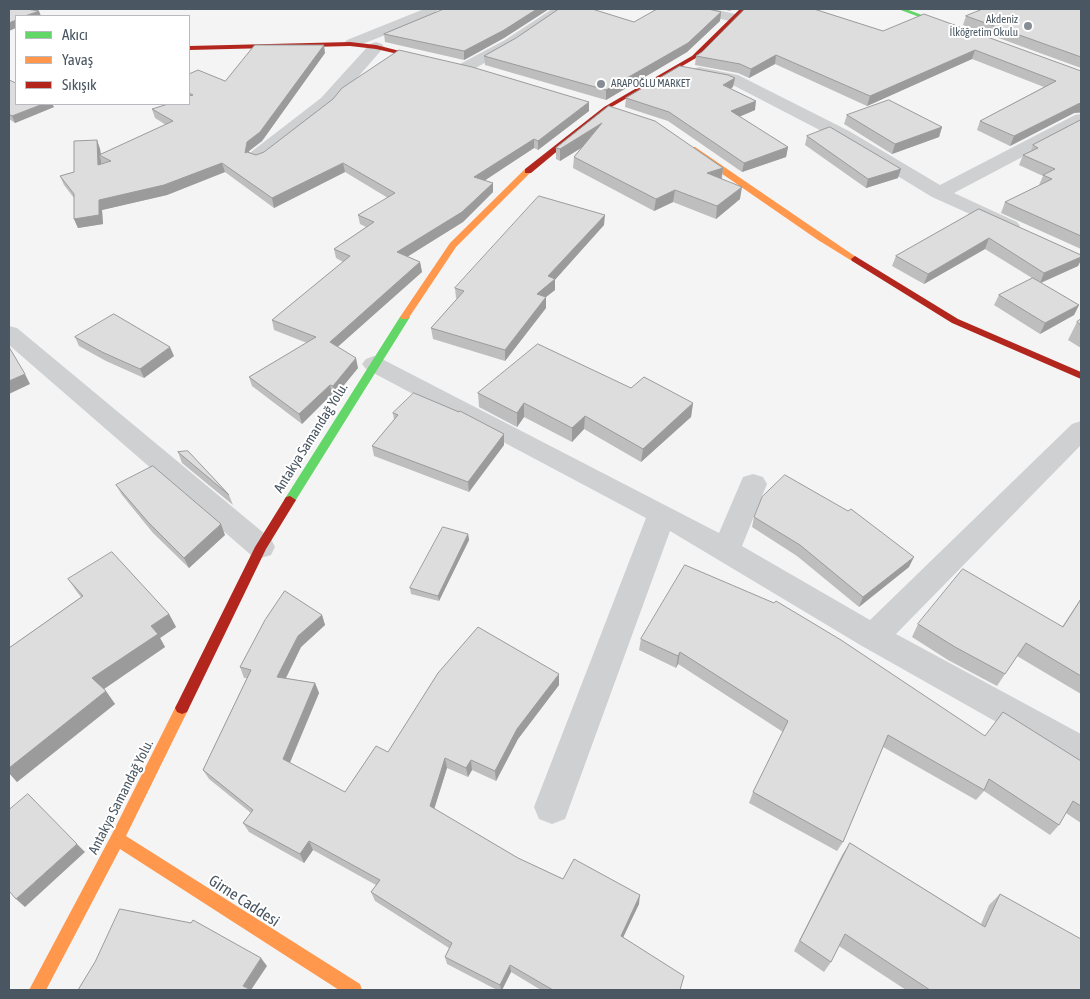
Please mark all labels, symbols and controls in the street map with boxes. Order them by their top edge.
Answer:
place label: Akdeniz İlköğretim Okulu [950,13,1018,39]
legend [15,15,190,105]
marker: Akdeniz İlköğretim Okulu [1022,20,1034,32]
text: Akıcı [62,26,88,43]
text: Yavaş [62,51,93,68]
text: Sıkışık [62,76,97,93]
place label: ARAPOĞLU MARKET [611,77,690,91]
marker: ARAPOĞLU MARKET [595,78,607,90]
street label: Antakya Samandağ Yolu. [270,380,352,496]
street label: Antakya Samandağ Yolu. [85,737,157,857]
street label: Girne Caddesi [205,871,283,931]

